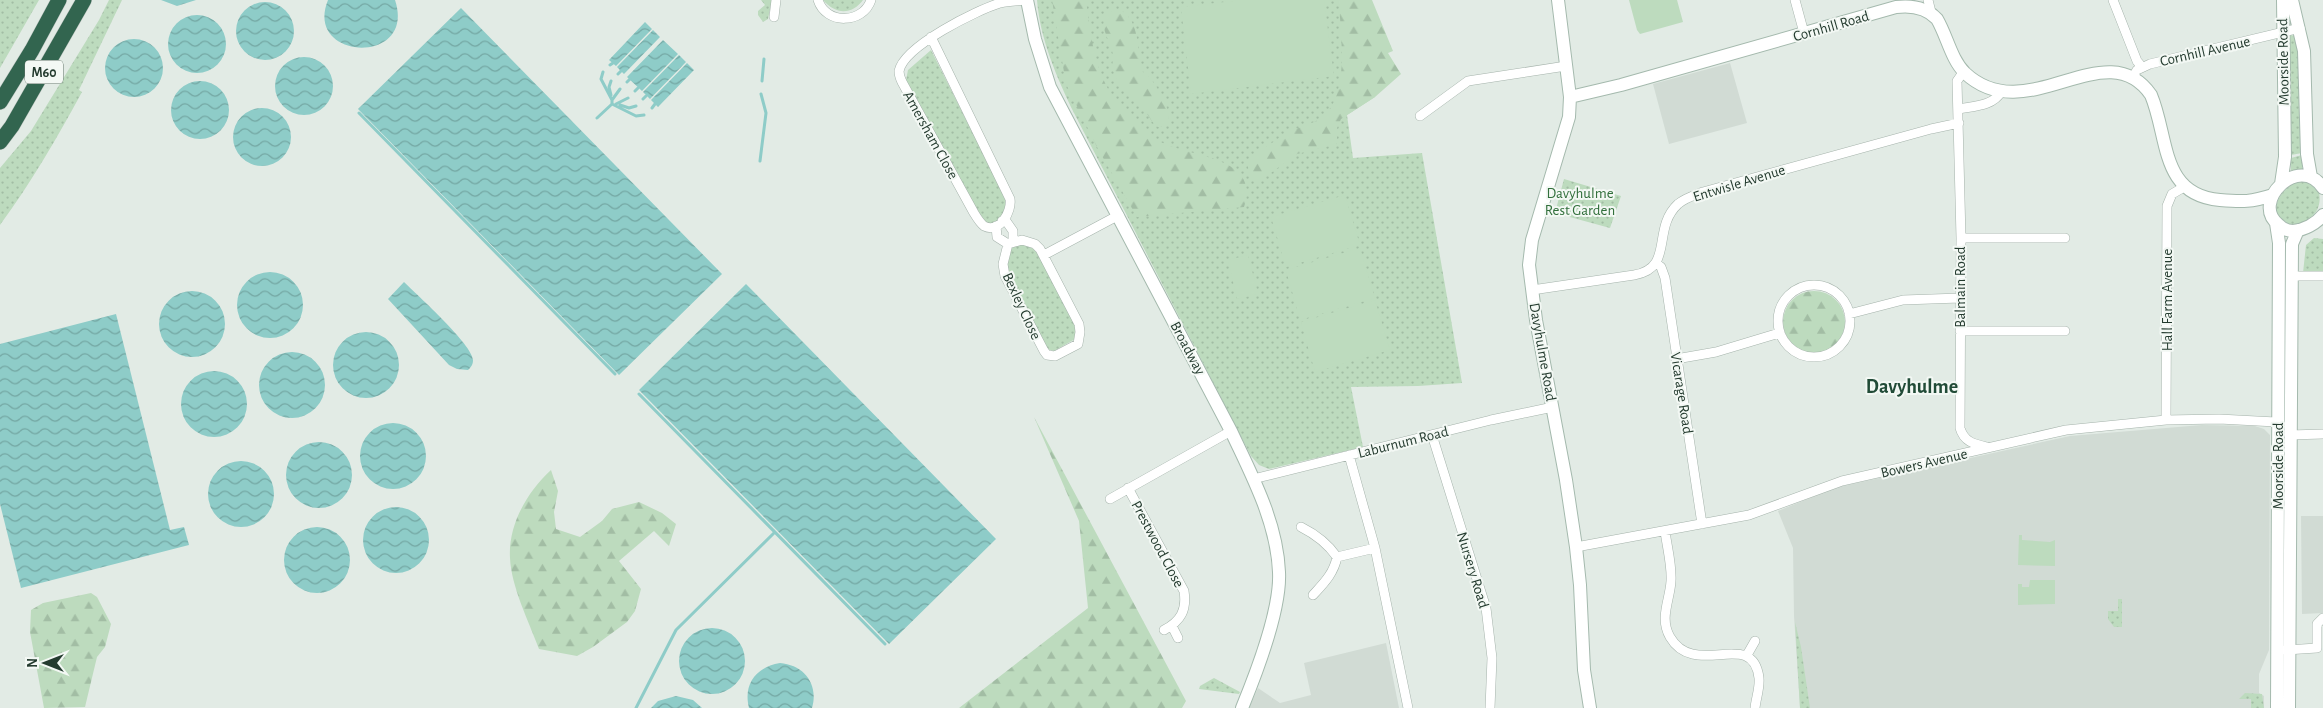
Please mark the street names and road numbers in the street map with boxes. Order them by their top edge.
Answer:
street label: Cornhill Road [1791,8,1871,45]
street label: Moorside Road [2275,18,2292,106]
street label: Cornhill Avenue [2158,34,2252,69]
road number: M60 [25,61,63,84]
street label: Amersham Close [900,89,961,182]
street label: Entwisle Avenue [1691,162,1787,205]
street label: Balmain Road [1953,246,1968,328]
street label: Hall Farm Avenue [2160,249,2175,351]
street label: Bexley Close [999,270,1044,342]
street label: Davyhulme Road [1526,302,1559,403]
street label: Broadway [1167,319,1208,378]
street label: Vicarage Road [1668,351,1695,435]
street label: Moorside Road [2271,422,2286,510]
street label: Laburnum Road [1356,424,1450,461]
street label: Bowers Avenue [1879,446,1969,481]
street label: Prestwood Close [1128,498,1187,590]
street label: Nursery Road [1454,530,1491,610]

